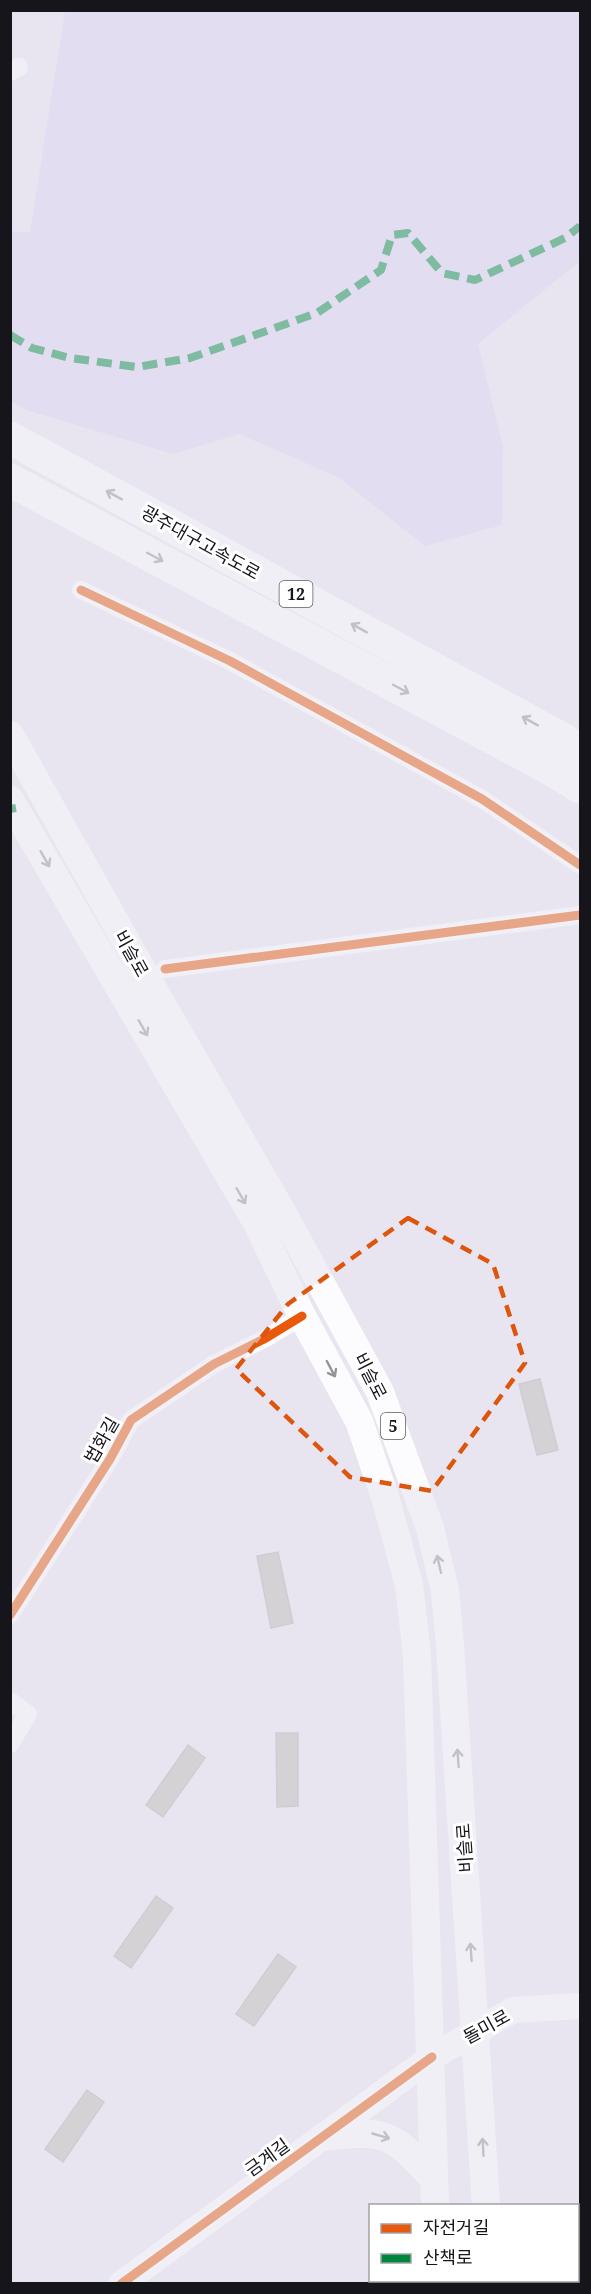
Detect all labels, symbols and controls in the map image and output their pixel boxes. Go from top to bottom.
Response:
one-way arrow [106,489,123,501]
street label: 광주대구고속도로 [137,499,265,585]
one-way arrow [145,552,163,563]
road number: 12 [280,581,312,607]
one-way arrow [351,622,368,634]
one-way arrow [391,684,409,695]
one-way arrow [522,715,539,727]
one-way arrow [39,850,51,867]
street label: 비슬로 [109,925,155,981]
one-way arrow [138,1019,150,1036]
one-way arrow [236,1187,248,1204]
street label: 비슬로 [349,1348,393,1404]
one-way arrow [326,1360,337,1378]
street label: 법화길 [78,1412,124,1468]
road number: 5 [381,1413,405,1439]
one-way arrow [432,1555,444,1574]
one-way arrow [452,1748,463,1768]
street label: 비슬로 [450,1822,478,1874]
one-way arrow [465,1943,476,1963]
street label: 돌미로 [458,2003,514,2049]
one-way arrow [371,2131,390,2142]
street label: 금계길 [240,2133,294,2181]
one-way arrow [477,2138,488,2158]
legend [369,2204,579,2282]
text: 자전거길 [423,2215,489,2239]
text: 산책로 [423,2245,473,2269]

